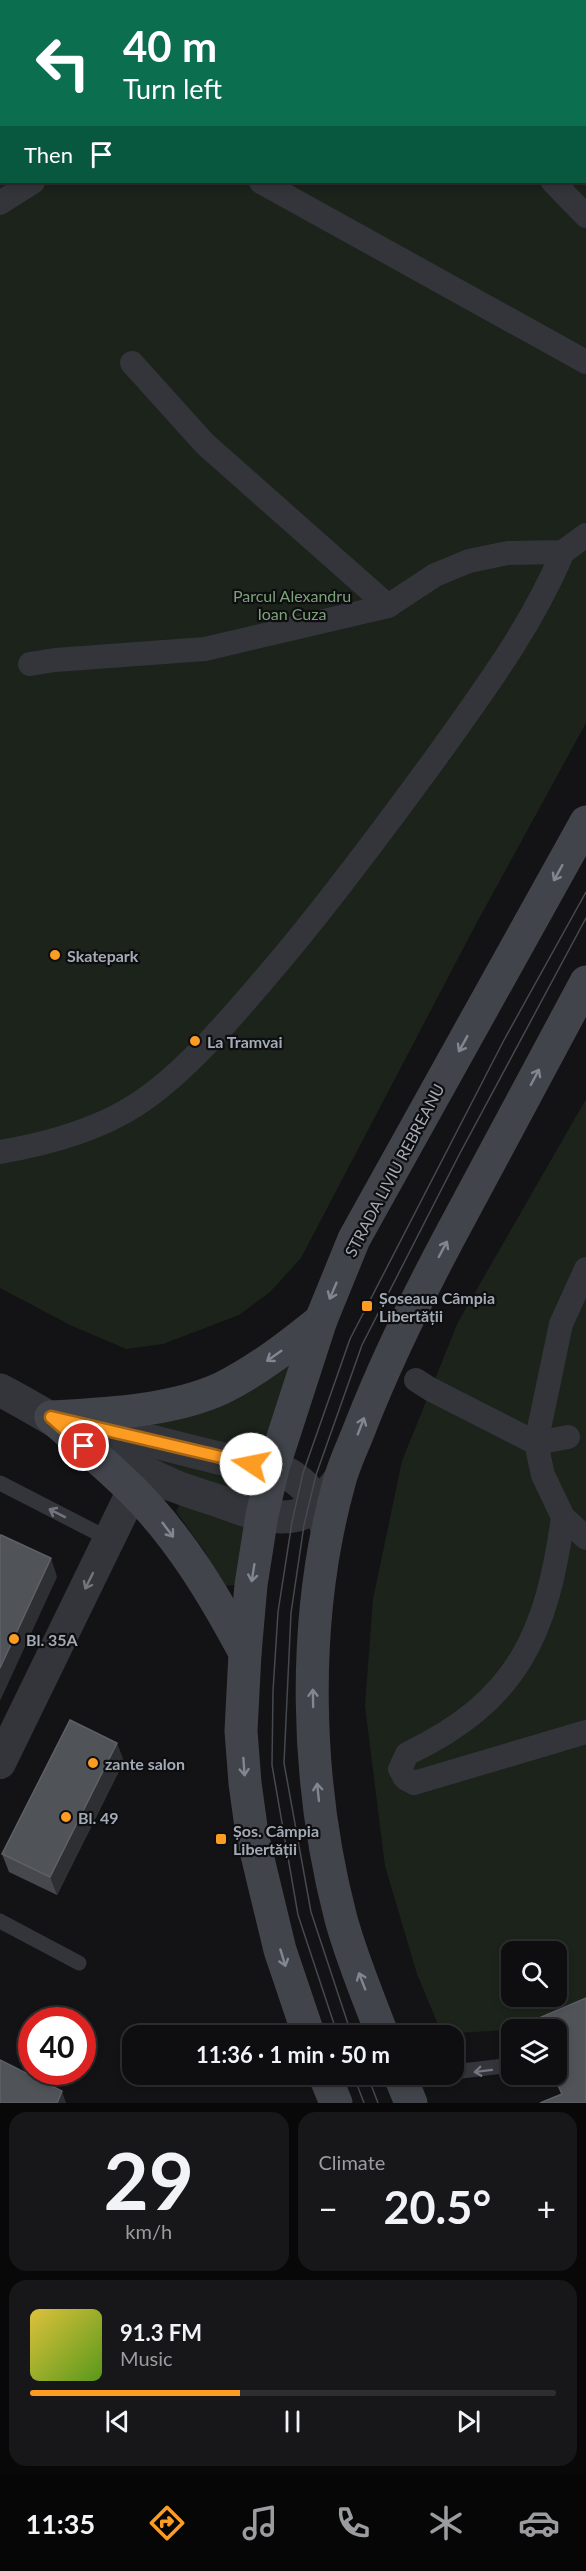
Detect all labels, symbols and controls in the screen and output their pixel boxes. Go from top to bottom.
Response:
text: 40 m [123,21,217,71]
icon: left [24,24,102,102]
text: Turn left [123,72,222,105]
icon: arrive [85,138,118,171]
text: Then [24,141,73,168]
park label: Parcul Alexandru Ioan Cuza [233,586,351,623]
one-way arrow [552,864,563,882]
place label: Skatepark [67,946,139,965]
marker: Skatepark [48,948,62,962]
place label: La Tramvai [207,1032,282,1051]
marker: La Tramvai [188,1034,202,1048]
one-way arrow [457,1035,469,1052]
one-way arrow [530,1069,541,1087]
street label: STRADA LIVIU REBREANU [340,1080,448,1260]
one-way arrow [438,1241,449,1259]
one-way arrow [327,1281,338,1299]
place label: Șoseaua Câmpia Libertății [379,1288,495,1325]
marker: Șoseaua Câmpia Libertății [360,1299,374,1313]
one-way arrow [267,1350,283,1362]
one-way arrow [356,1417,367,1436]
pin [58,1420,109,1471]
icon: arrive [67,1429,100,1462]
position arrow [219,1432,283,1496]
one-way arrow [49,1506,67,1518]
one-way arrow [162,1522,174,1538]
one-way arrow [247,1563,258,1582]
one-way arrow [83,1571,95,1589]
place label: Bl. 35A [26,1630,79,1649]
marker: Bl. 35A [7,1632,21,1646]
one-way arrow [308,1688,319,1708]
place label: zante salon [105,1754,185,1773]
marker: zante salon [86,1756,100,1770]
one-way arrow [238,1757,249,1777]
one-way arrow [312,1782,323,1802]
place label: Bl. 49 [78,1808,119,1827]
marker: Bl. 49 [59,1810,73,1824]
place label: Șos. Câmpia Libertății [233,1821,319,1858]
marker: Șos. Câmpia Libertății [214,1832,228,1846]
map controls [501,1941,567,2085]
button: search [501,1941,567,2007]
one-way arrow [278,1948,289,1967]
one-way arrow [355,1972,366,1991]
speed limit sign: 40 [18,2007,96,2085]
button: layers [501,2019,567,2085]
text: 11:36 · 1 min · 50 m [196,2041,390,2068]
one-way arrow [473,2065,493,2076]
text: 29 [104,2133,194,2227]
text: Climate [319,2150,385,2174]
text: 20.5° [383,2180,491,2234]
text: − [319,2188,338,2228]
text: + [537,2188,556,2228]
text: km/h [125,2219,172,2243]
text: 91.3 FM [120,2319,202,2346]
text: Music [120,2346,173,2370]
icon: previous [101,2405,134,2438]
icon: pause [276,2405,309,2438]
icon: next [452,2405,485,2438]
icon: directions [146,2502,188,2544]
icon: music [239,2502,281,2544]
icon: phone [332,2502,374,2544]
icon: climate [425,2502,467,2544]
icon: car [518,2502,560,2544]
text: 11:35 [26,2507,95,2540]

